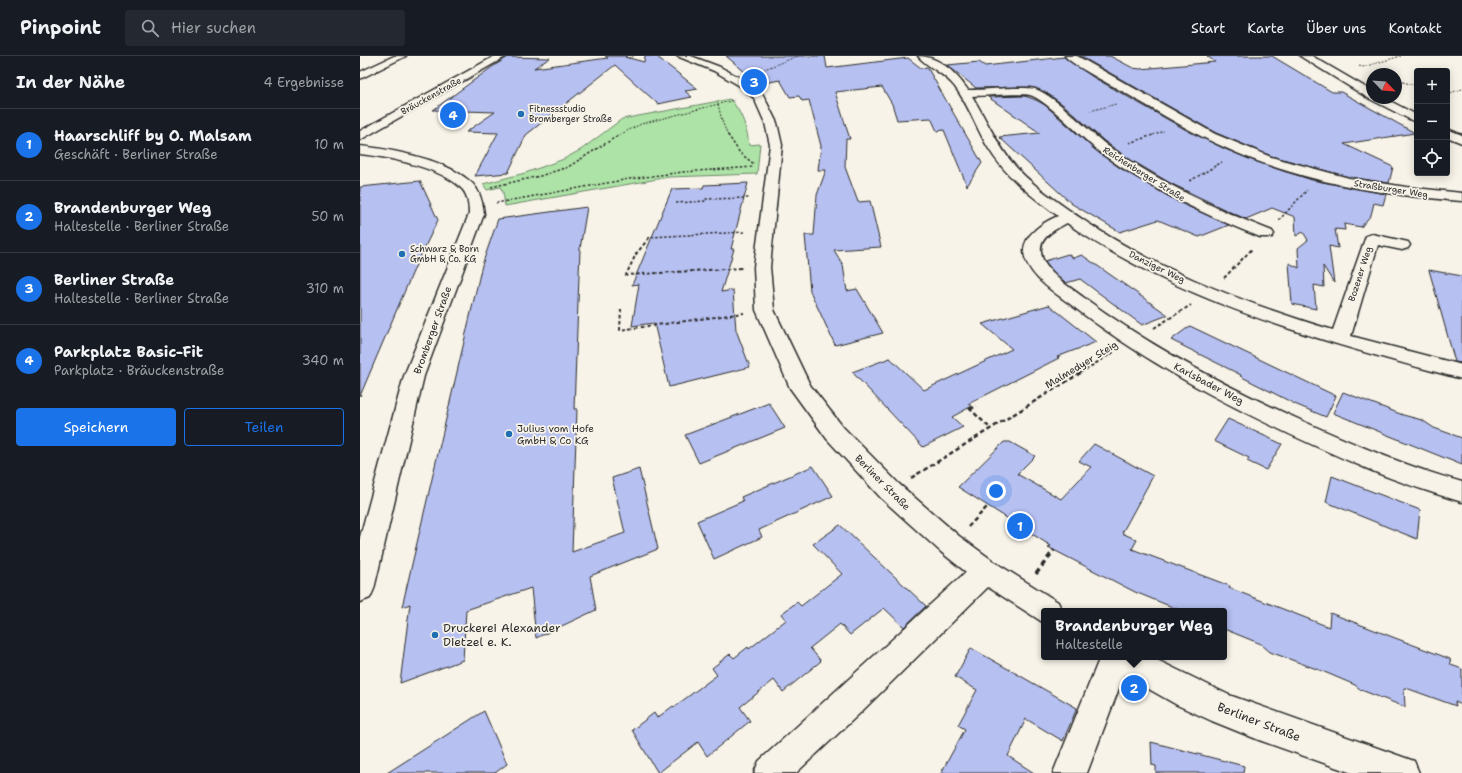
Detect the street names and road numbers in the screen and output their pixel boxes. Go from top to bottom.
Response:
street label: Bräuckenstraße [399,74,463,118]
street label: Reichenberger Straße [1101,144,1187,204]
street label: Straßburger Weg [1353,177,1429,201]
street label: Bozener Weg [1345,245,1375,303]
street label: Danziger Weg [1127,248,1187,286]
street label: Bromberger Straße [411,284,454,376]
street label: Malmedyer Steig [1043,338,1120,391]
street label: Karlsbader Weg [1172,360,1246,407]
street label: Berliner Straße [852,452,913,513]
street label: Berliner Straße [1215,699,1303,745]

